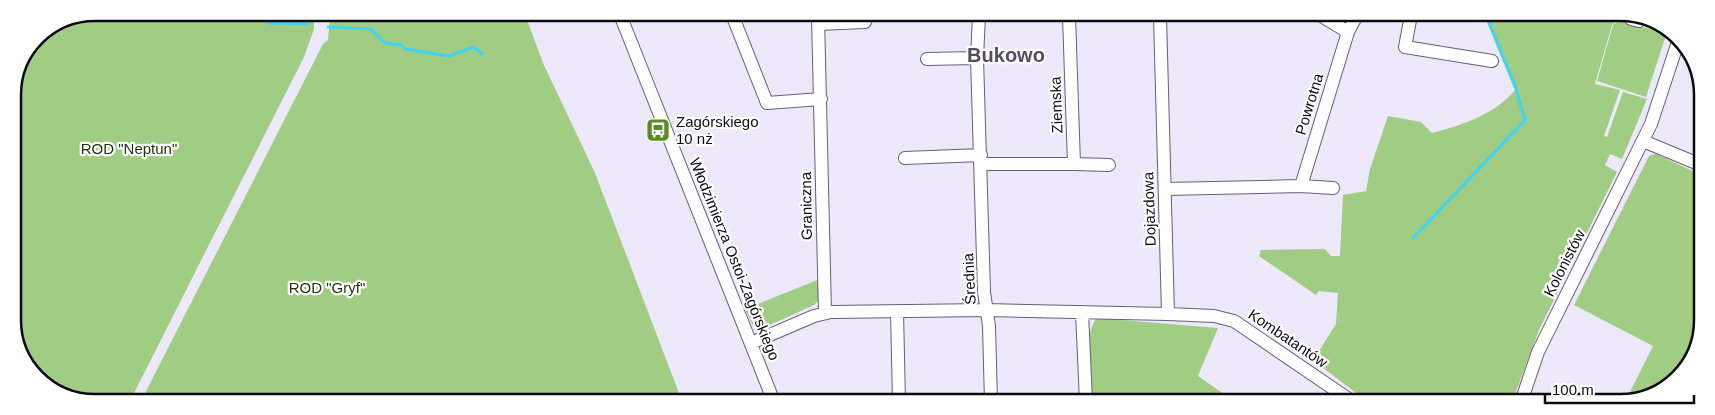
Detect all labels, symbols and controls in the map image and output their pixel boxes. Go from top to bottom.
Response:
district label: Bukowo [967,44,1045,66]
street label: Powrotna [1292,71,1327,137]
street label: Ziemska [1046,76,1065,134]
place label: Zagórskiego 10 nż [676,113,759,147]
bus stop icon: Zagórskiego 10 nż [645,117,671,143]
park label: ROD "Neptun" [81,140,177,157]
street label: Włodzimierza Ostoi-Zagórskiego [687,155,783,363]
street label: Graniczna [797,171,815,240]
street label: Dojazdowa [1139,171,1159,246]
street label: Kolonistów [1540,227,1588,299]
street label: Średnia [959,252,979,305]
park label: ROD "Gryf" [289,279,365,296]
street label: Kombatantów [1245,305,1331,371]
scale bar [1545,372,1694,404]
text: 100 m [1552,381,1594,398]

